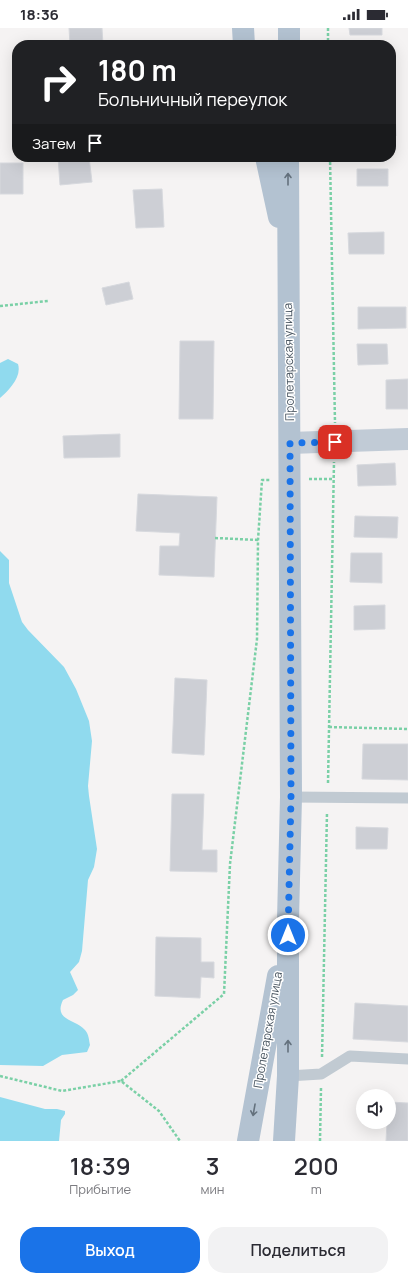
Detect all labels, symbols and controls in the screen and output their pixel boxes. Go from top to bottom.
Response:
text: 18:36 [20,4,59,25]
text: 180 m [98,51,177,89]
icon: right [32,56,84,108]
text: Больничный переулок [98,87,287,111]
icon: arrive [84,132,106,154]
text: Затем [32,133,76,154]
one-way arrow [284,173,292,186]
street label: Пролетарская улица [279,303,298,421]
pin [318,425,352,459]
icon: arrive [324,431,346,453]
position arrow [267,914,309,956]
street label: Пролетарская улица [249,970,286,1090]
one-way arrow [284,1040,292,1053]
map controls [356,1089,396,1129]
button: sound [356,1089,396,1129]
one-way arrow [249,1103,257,1116]
text: 18:39 [70,1149,131,1182]
text: 3 [206,1149,219,1182]
text: 200 [294,1149,339,1182]
text: Прибытие [69,1180,131,1198]
text: мин [200,1180,225,1198]
text: m [311,1180,322,1198]
button: Выход [20,1227,200,1273]
button: Поделиться [208,1227,388,1273]

